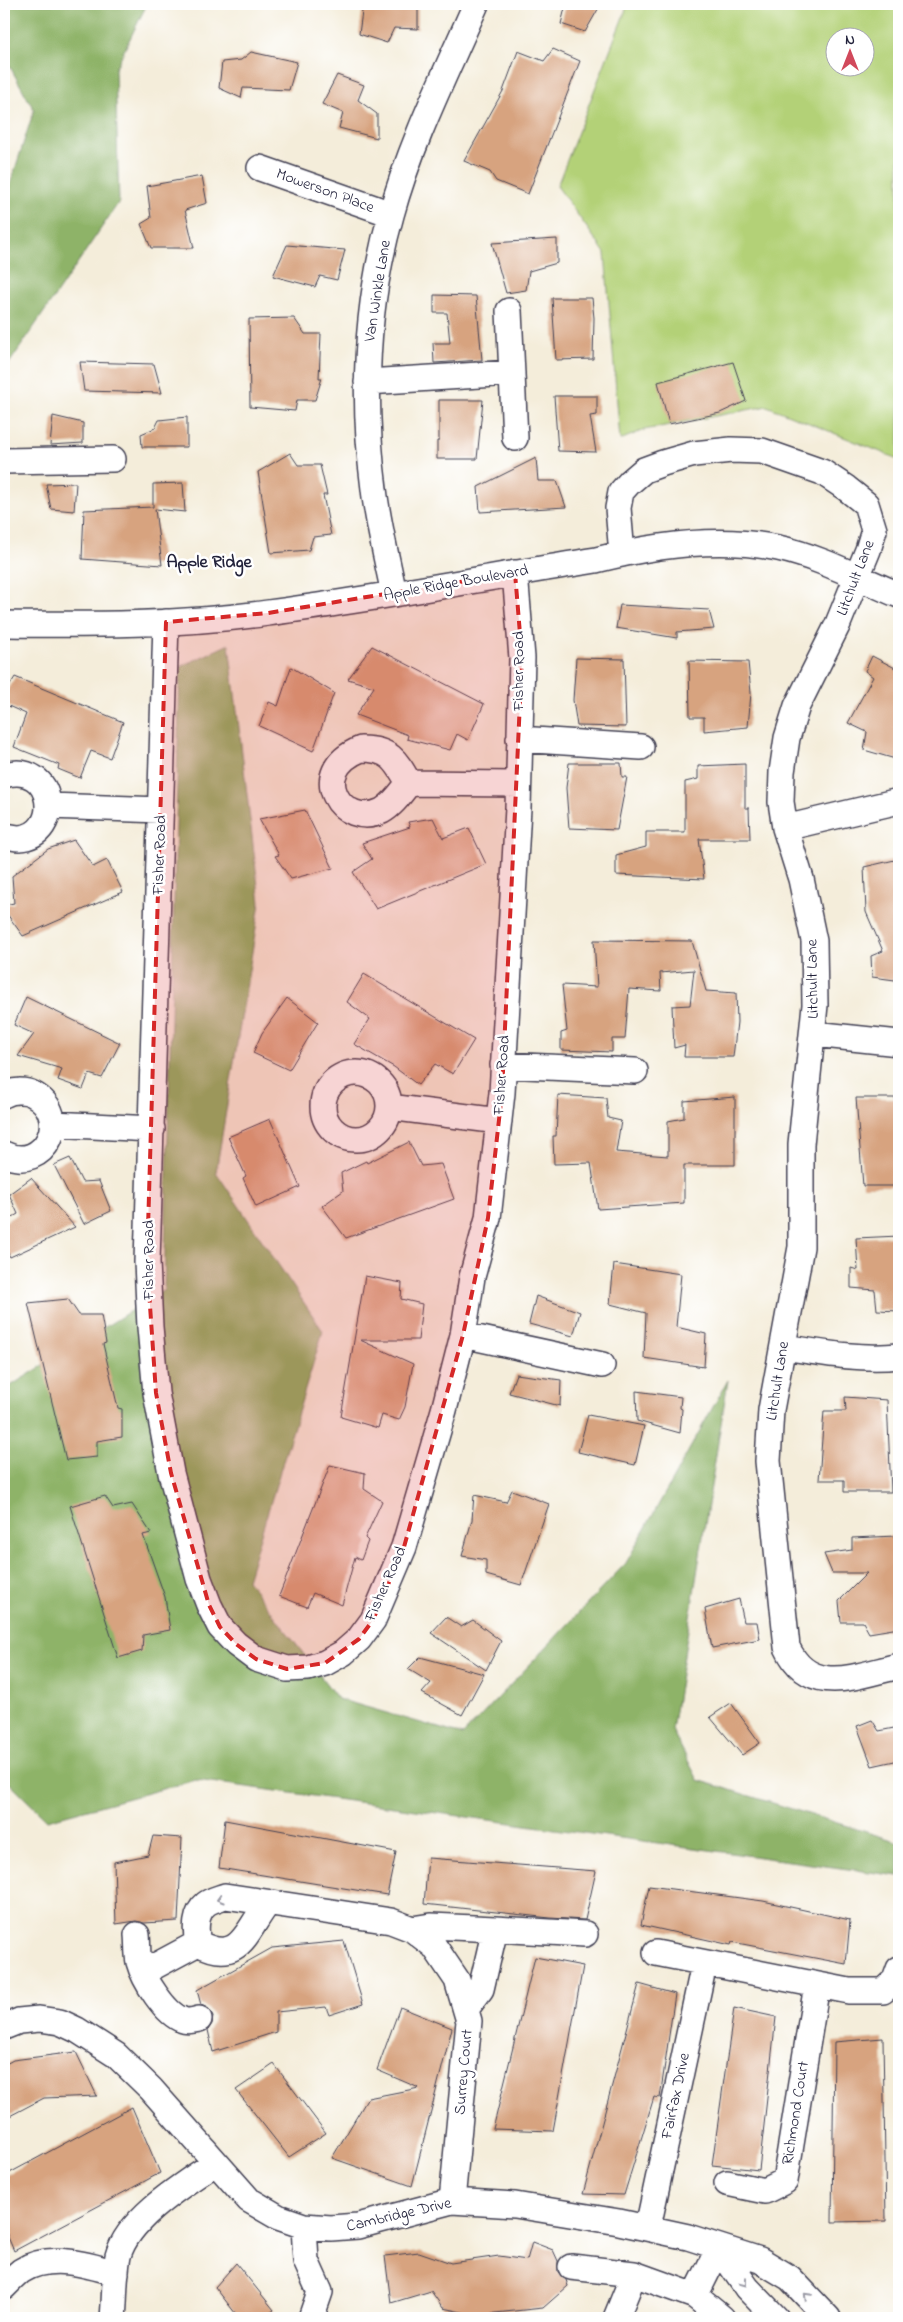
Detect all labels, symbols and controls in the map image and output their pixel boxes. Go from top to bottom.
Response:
north arrow [826,28,876,78]
text: N [845,30,855,51]
street label: Mowerson Place [273,162,378,220]
street label: Van Winkle Lane [358,238,398,344]
street label: Litchult Lane [831,536,882,619]
district label: Apple Ridge [166,550,253,577]
street label: Apple Ridge Boulevard [382,558,530,608]
street label: Fisher Road [507,631,531,712]
street label: Fisher Road [147,815,173,896]
street label: Litchult Lane [800,938,826,1019]
street label: Fisher Road [487,1034,517,1117]
street label: Fisher Road [137,1220,161,1301]
street label: Litchult Lane [760,1339,796,1422]
street label: Fisher Road [358,1543,413,1626]
one-way arrow [216,1893,224,1903]
street label: Surrey Court [448,2028,480,2116]
street label: Fairfax Drive [655,2050,697,2142]
street label: Richmond Court [776,2059,816,2167]
street label: Cambridge Drive [344,2191,455,2239]
one-way arrow [738,2277,747,2287]
one-way arrow [804,2292,813,2301]

